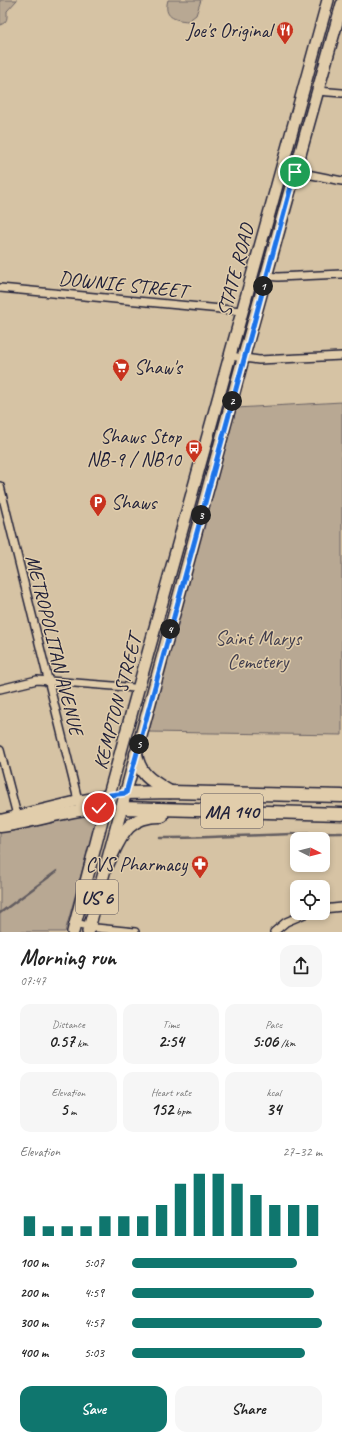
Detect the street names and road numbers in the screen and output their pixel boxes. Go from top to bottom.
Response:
street label: STATE ROAD [211,220,260,319]
street label: DOWNIE STREET [57,265,192,304]
street label: METROPOLITAN AVENUE [20,552,90,741]
street label: KEMPTON STREET [88,627,149,772]
road number: MA 140 [201,794,263,828]
road number: US 6 [76,880,118,914]

